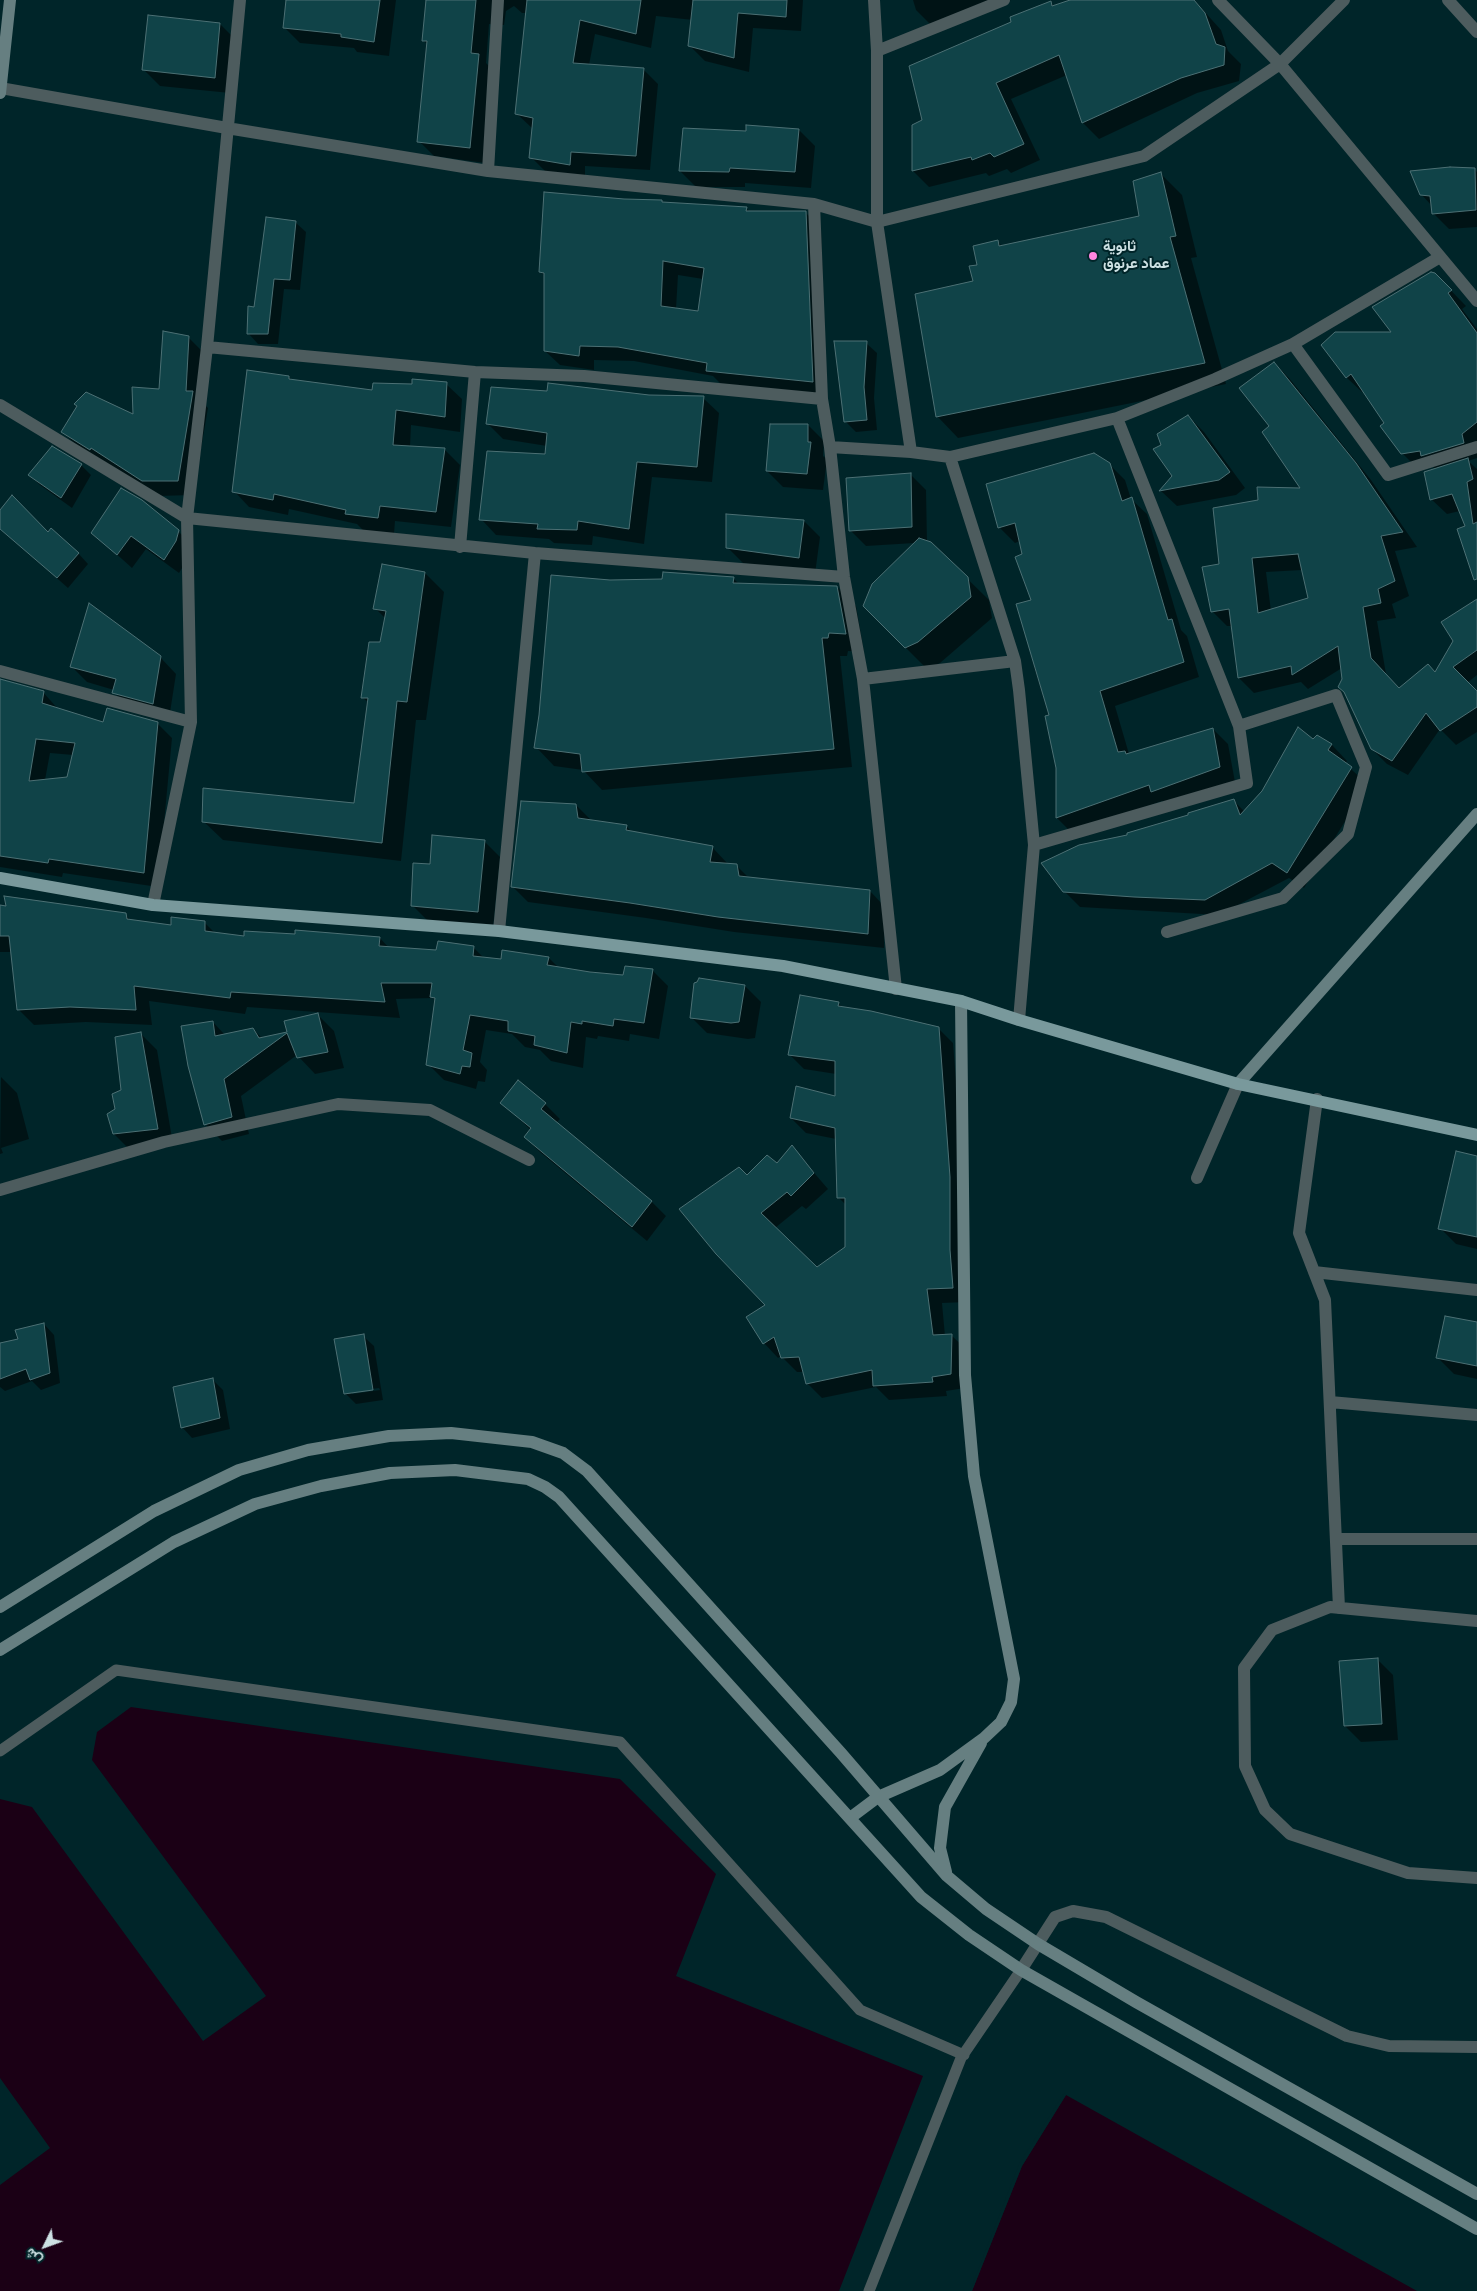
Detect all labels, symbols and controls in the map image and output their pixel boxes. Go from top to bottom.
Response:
place label: ثانوية عماد عرنوق [1103,238,1169,273]
marker: ثانوية عماد عرنوق [1087,250,1099,262]
north arrow [20,2221,70,2271]
text: ش [22,2244,45,2268]

